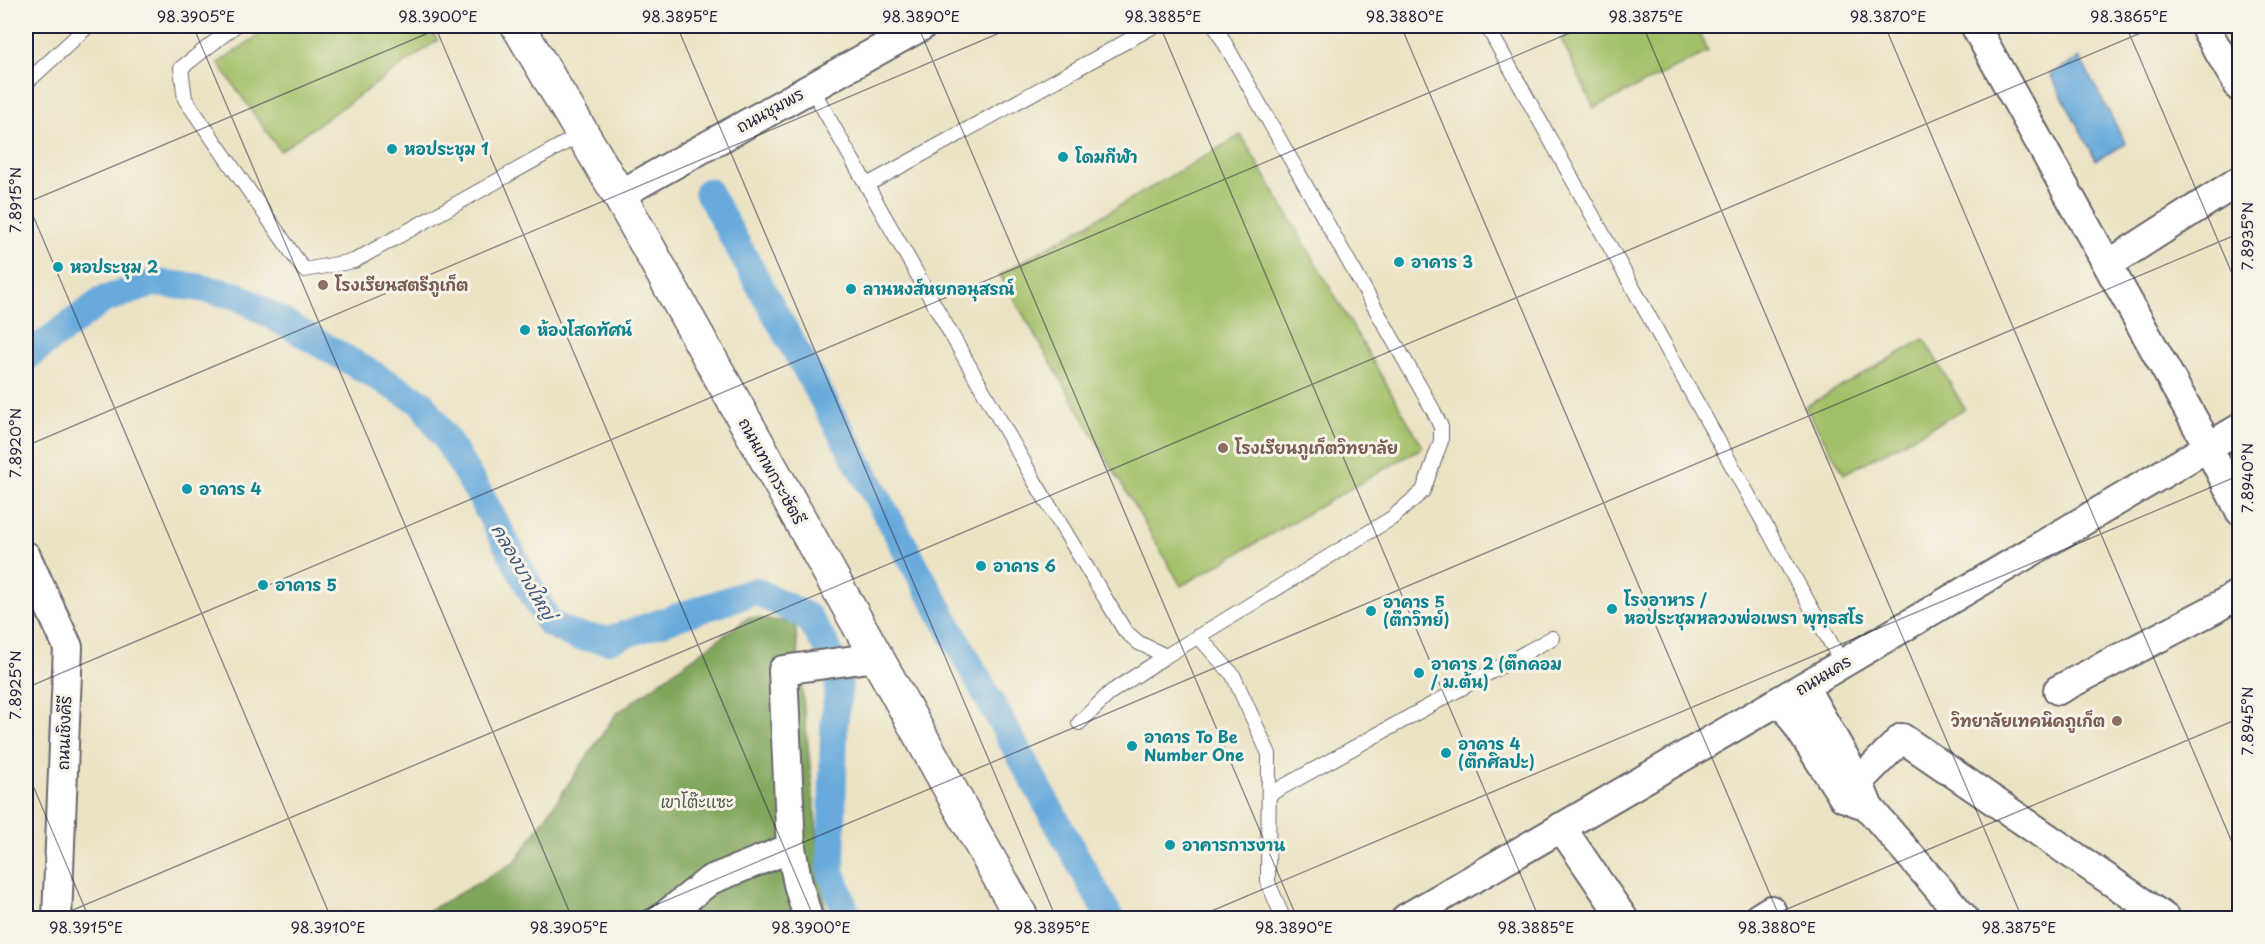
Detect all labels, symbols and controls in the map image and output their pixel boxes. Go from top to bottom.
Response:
text: 98.3905°E [157,4,235,27]
text: 98.3900°E [398,4,478,27]
text: 98.3895°E [642,4,718,27]
text: 98.3890°E [882,4,960,27]
text: 98.3885°E [1125,4,1201,27]
text: 98.3880°E [1366,4,1444,27]
text: 98.3875°E [1608,4,1684,27]
text: 98.3870°E [1850,4,1926,27]
text: 98.3865°E [2090,4,2168,27]
street label: ถนนชุมพร [731,81,809,139]
place label: หอประชุม 1 [404,136,489,162]
marker: หอประชุม 1 [385,142,399,156]
place label: โดมกีฬา [1075,144,1137,168]
marker: โดมกีฬา [1056,150,1070,164]
text: 7.8915°N [3,167,26,233]
text: 7.8935°N [2235,202,2258,270]
place label: อาคาร 3 [1411,249,1473,273]
place label: หอประชุม 2 [70,254,158,280]
marker: อาคาร 3 [1392,255,1406,269]
marker: หอประชุม 2 [51,260,65,274]
place label: โรงเรียนสตรีภูเก็ต [334,272,468,297]
place label: ลานหงส์หยกอนุสรณ์ [863,276,1015,302]
marker: โรงเรียนสตรีภูเก็ต [316,278,330,292]
marker: ลานหงส์หยกอนุสรณ์ [844,282,858,296]
place label: ห้องโสดทัศน์ [537,317,633,341]
marker: ห้องโสดทัศน์ [518,323,532,337]
text: 7.8920°N [3,408,26,478]
street label: ถนนเทพกระษัตรี [734,413,812,529]
place label: โรงเรียนภูเก็ตวิทยาลัย [1234,435,1398,460]
marker: โรงเรียนภูเก็ตวิทยาลัย [1216,441,1230,455]
text: 7.8940°N [2235,443,2258,513]
place label: อาคาร 4 [199,476,261,500]
marker: อาคาร 4 [180,482,194,496]
water label: คลองบางใหญ่ [486,518,564,627]
place label: อาคาร 6 [993,553,1056,577]
marker: อาคาร 6 [974,559,988,573]
place label: อาคาร 5 [275,572,337,596]
marker: อาคาร 5 [256,578,270,592]
place label: โรงอาหาร / หอประชุมหลวงพ่อเพรา พุทฺธสโร [1623,587,1864,631]
place label: อาคาร 5 (ตึกวิทย์) [1383,589,1450,631]
marker: โรงอาหาร / หอประชุมหลวงพ่อเพรา พุทฺธสโร [1605,602,1619,616]
marker: อาคาร 5 (ตึกวิทย์) [1364,604,1378,618]
street label: ถนนนคร [1790,648,1855,700]
text: 7.8925°N [3,650,26,720]
place label: อาคาร 2 (ตึกคอม / ม.ต้น) [1430,651,1562,693]
marker: อาคาร 2 (ตึกคอม / ม.ต้น) [1412,666,1426,680]
text: 7.8945°N [2235,686,2258,756]
street label: ถนนเชิงคีรี [50,695,76,771]
place label: วิทยาลัยเทคนิคภูเก็ต [1951,708,2105,733]
marker: วิทยาลัยเทคนิคภูเก็ต [2110,714,2124,728]
place label: อาคาร To Be Number One [1144,724,1244,766]
place label: อาคาร 4 (ตึกศิลปะ) [1458,731,1535,773]
marker: อาคาร To Be Number One [1125,739,1139,753]
marker: อาคาร 4 (ตึกศิลปะ) [1439,746,1453,760]
park label: เขาโต๊ะแซะ [661,789,733,813]
place label: อาคารการงาน [1182,832,1285,856]
marker: อาคารการงาน [1163,838,1177,852]
text: 98.3915°E [49,915,123,938]
text: 98.3910°E [290,915,366,938]
text: 98.3905°E [530,915,608,938]
text: 98.3900°E [771,915,851,938]
text: 98.3895°E [1014,915,1090,938]
text: 98.3890°E [1255,915,1333,938]
text: 98.3885°E [1498,915,1574,938]
text: 98.3880°E [1738,915,1816,938]
text: 98.3875°E [1981,915,2057,938]

